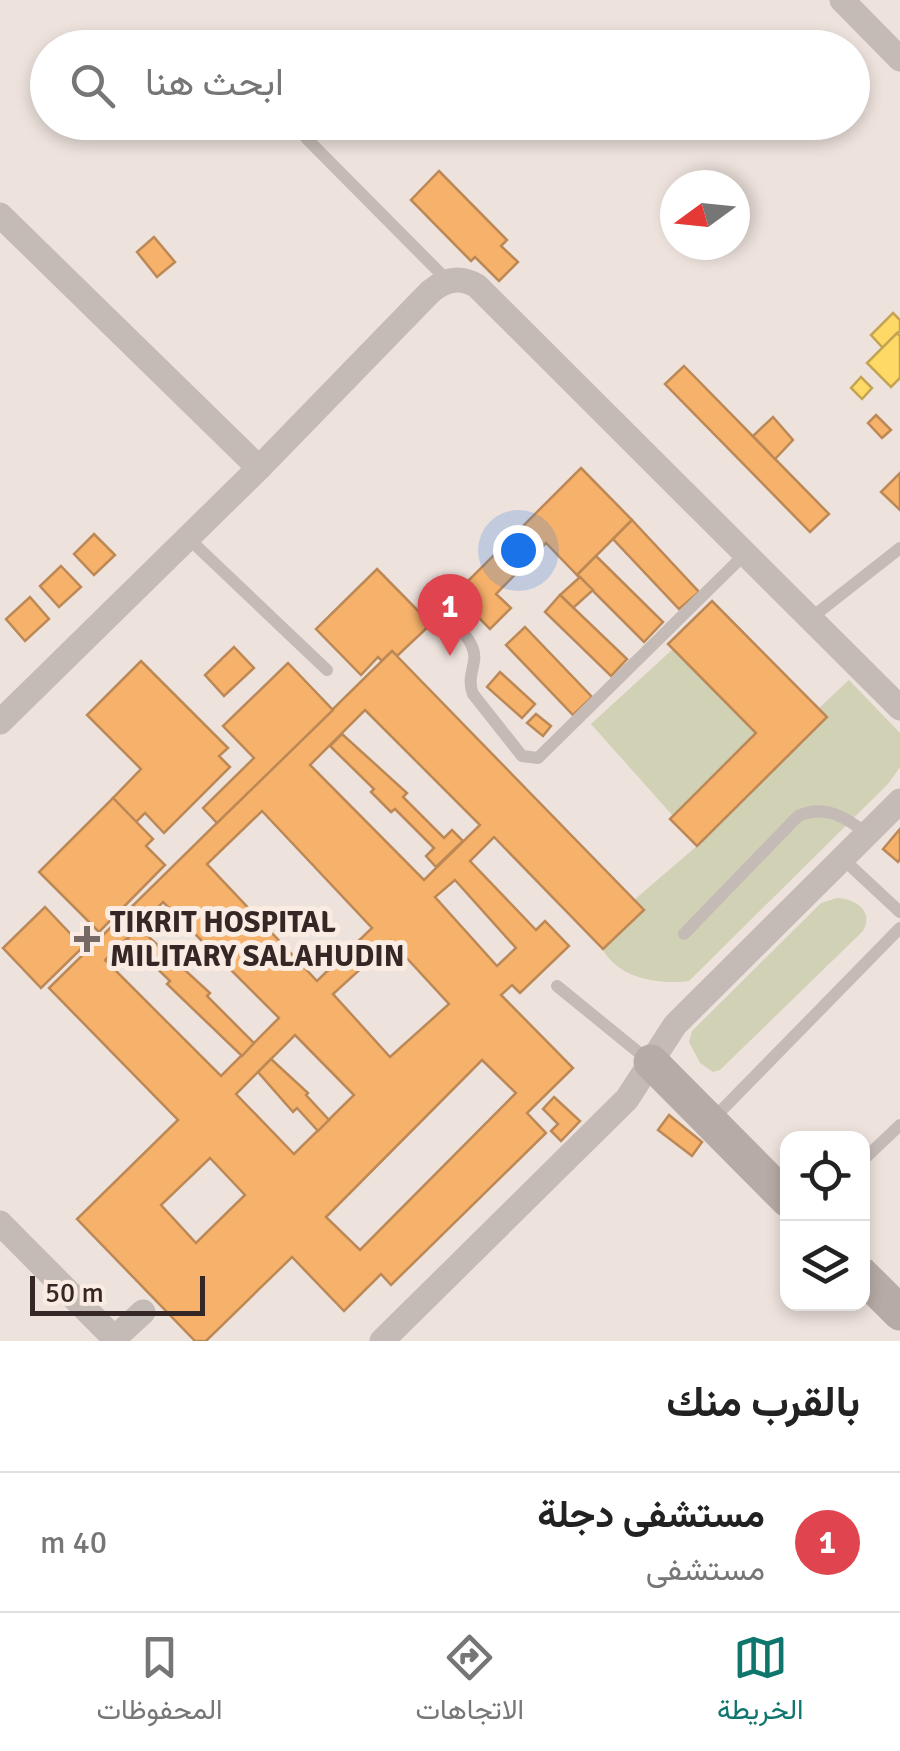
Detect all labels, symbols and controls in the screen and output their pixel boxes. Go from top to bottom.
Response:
search box [30,30,870,140]
icon: search [65,58,120,113]
text: ابحث هنا [145,59,284,106]
north arrow [660,170,750,260]
your location [493,525,544,576]
pin: 1 [418,574,482,656]
place label: TIKRIT HOSPITAL MILITARY SALAHUDIN [110,904,405,975]
marker: TIKRIT HOSPITAL MILITARY SALAHUDIN [74,926,100,952]
map controls [780,1131,870,1311]
button: locate [780,1131,870,1221]
button: layers [780,1221,870,1311]
scale bar [30,1271,205,1316]
text: 50 m [45,1276,104,1310]
text: بالقرب منك [666,1377,860,1428]
text: مستشفى دجلة [537,1491,765,1538]
text: 40 m [40,1523,107,1562]
text: 1 [819,1523,836,1562]
text: مستشفى [646,1550,765,1589]
tab: المحفوظات [96,1630,223,1734]
tab: الاتجاهات [415,1630,524,1734]
tab: الخريطة [717,1630,804,1734]

